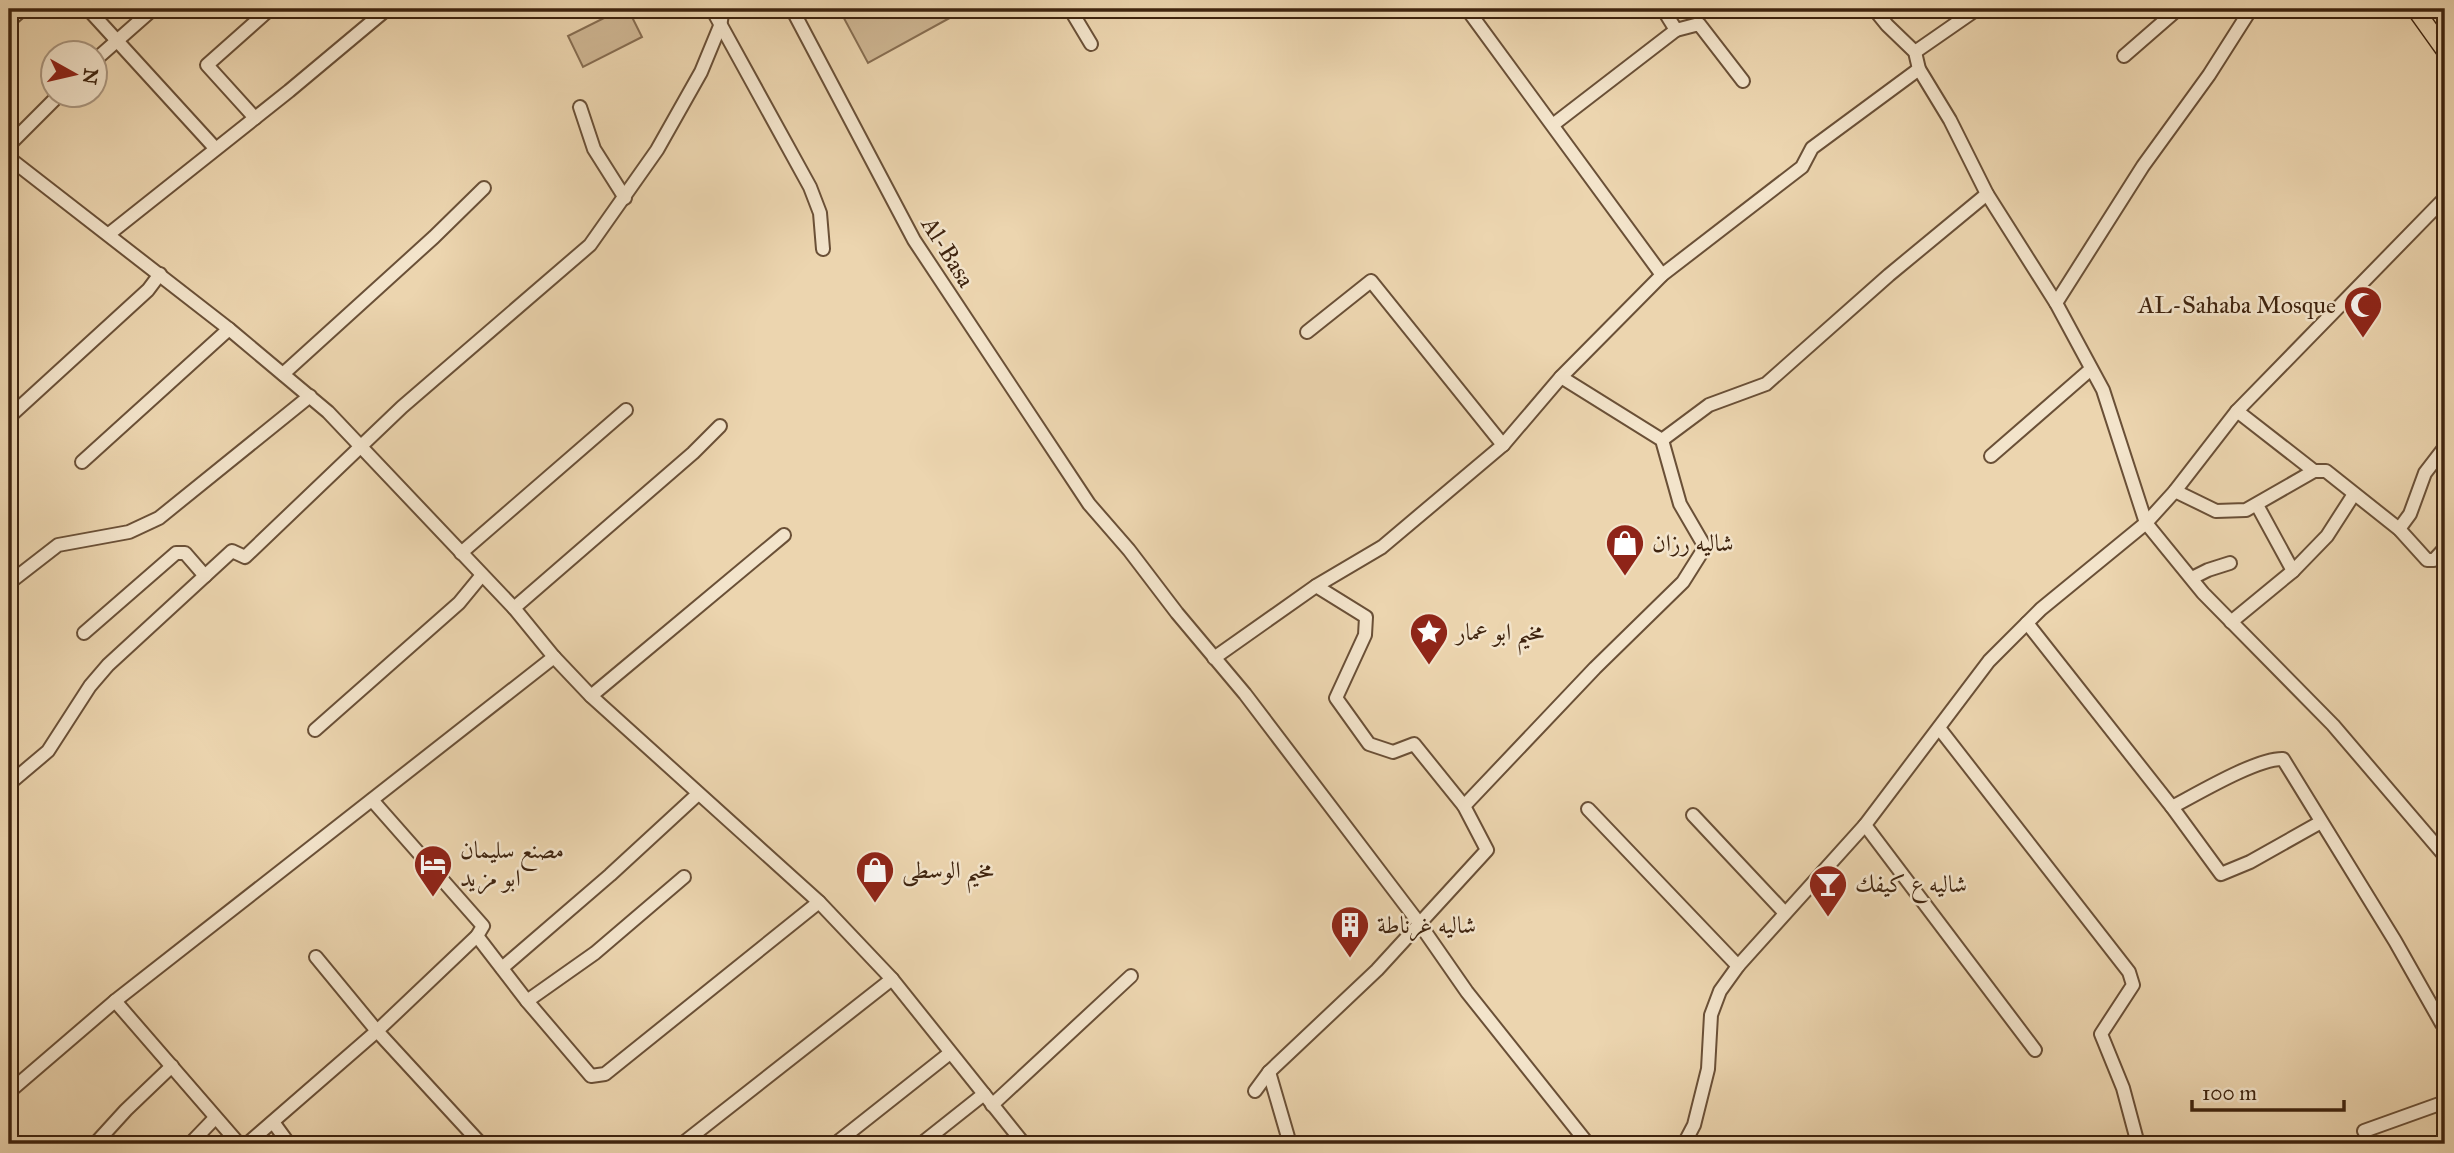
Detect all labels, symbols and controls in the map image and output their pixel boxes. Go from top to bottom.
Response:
north arrow [38,38,108,108]
text: N [78,67,103,86]
street label: Al-Basa [914,210,982,293]
mosque icon: AL-Sahaba Mosque [2342,284,2384,339]
place label: AL-Sahaba Mosque [2137,290,2336,320]
shop icon: شاليه رزان [1604,522,1646,577]
place label: شاليه رزان [1652,528,1734,558]
place icon: مخيم ابو عمار [1408,611,1450,666]
place label: مخيم ابو عمار [1454,617,1545,656]
place label: مصنع سليمان ابو مزيد [460,835,564,895]
hotel icon: مصنع سليمان ابو مزيد [412,843,454,898]
shop icon: مخيم الوسطى [854,849,896,904]
place label: مخيم الوسطى [902,855,994,894]
bar icon: شاليه ع كيفك [1807,863,1849,918]
place label: شاليه ع كيفك [1855,869,1967,904]
building icon: شاليه غرناطة [1329,904,1371,959]
place label: شاليه غرناطة [1377,910,1476,942]
scale bar [2192,1069,2344,1113]
text: 100 m [2202,1080,2257,1106]

